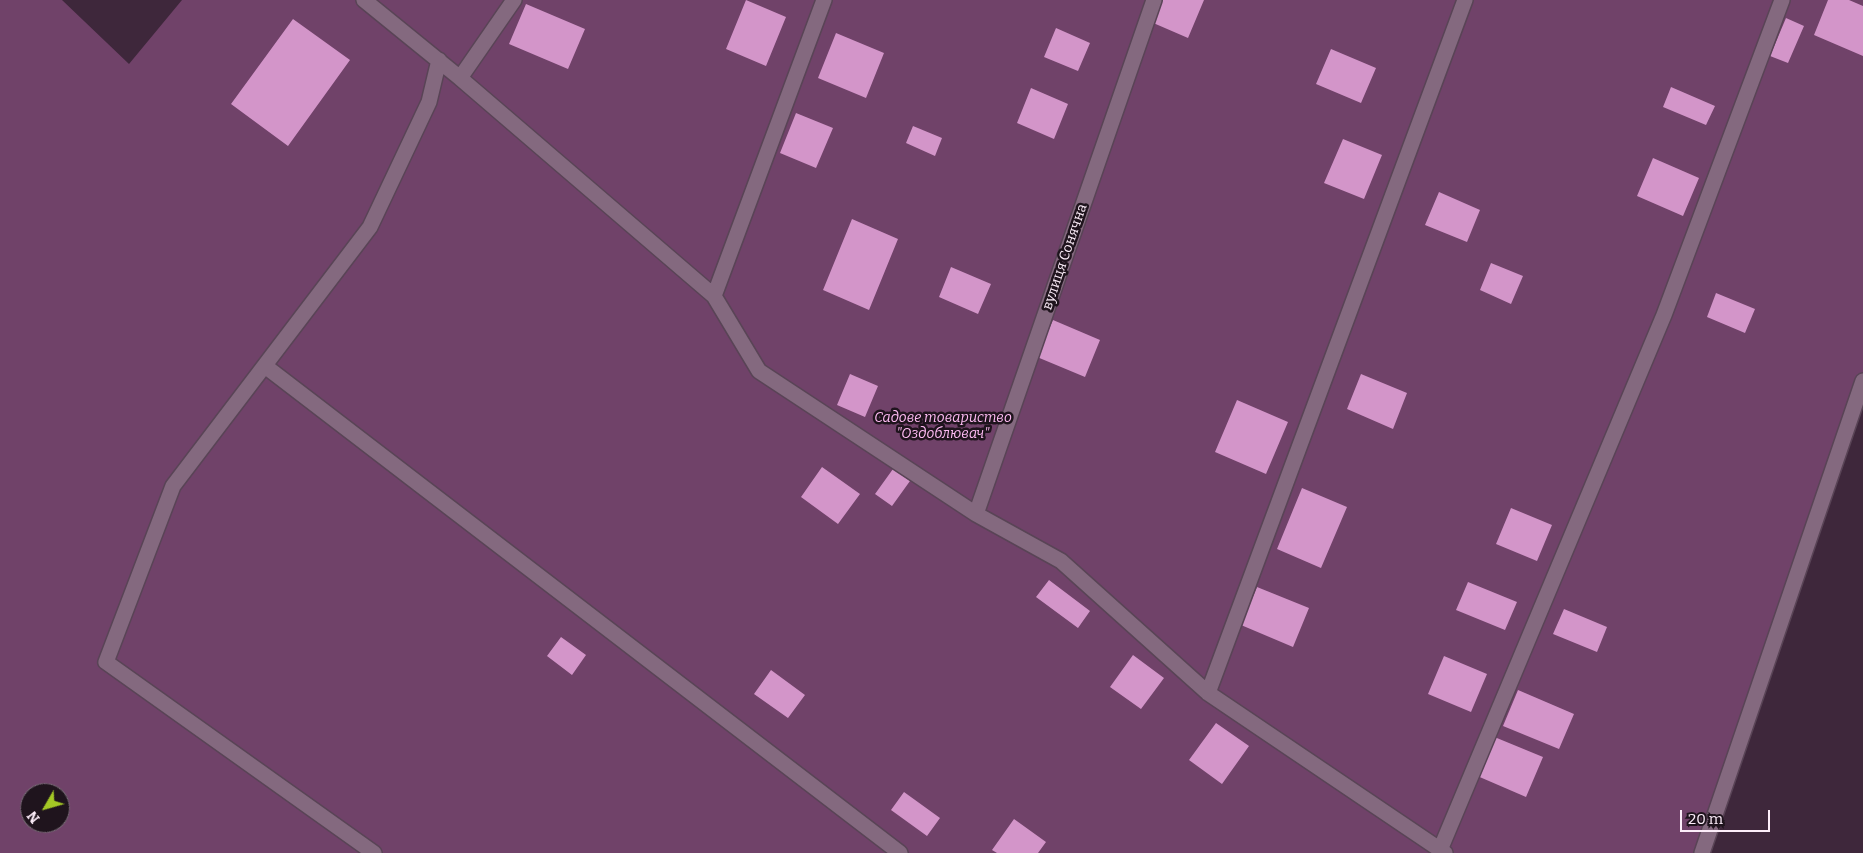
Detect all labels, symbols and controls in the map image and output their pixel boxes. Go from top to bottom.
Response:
street label: вулиця Сонячна [1039,202,1091,312]
park label: Садове товариство "Оздоблювач" [874,410,1012,442]
north arrow [20,783,70,833]
scale bar [1683,800,1773,832]
text: N [24,807,44,826]
text: 20 m [1688,810,1723,828]

